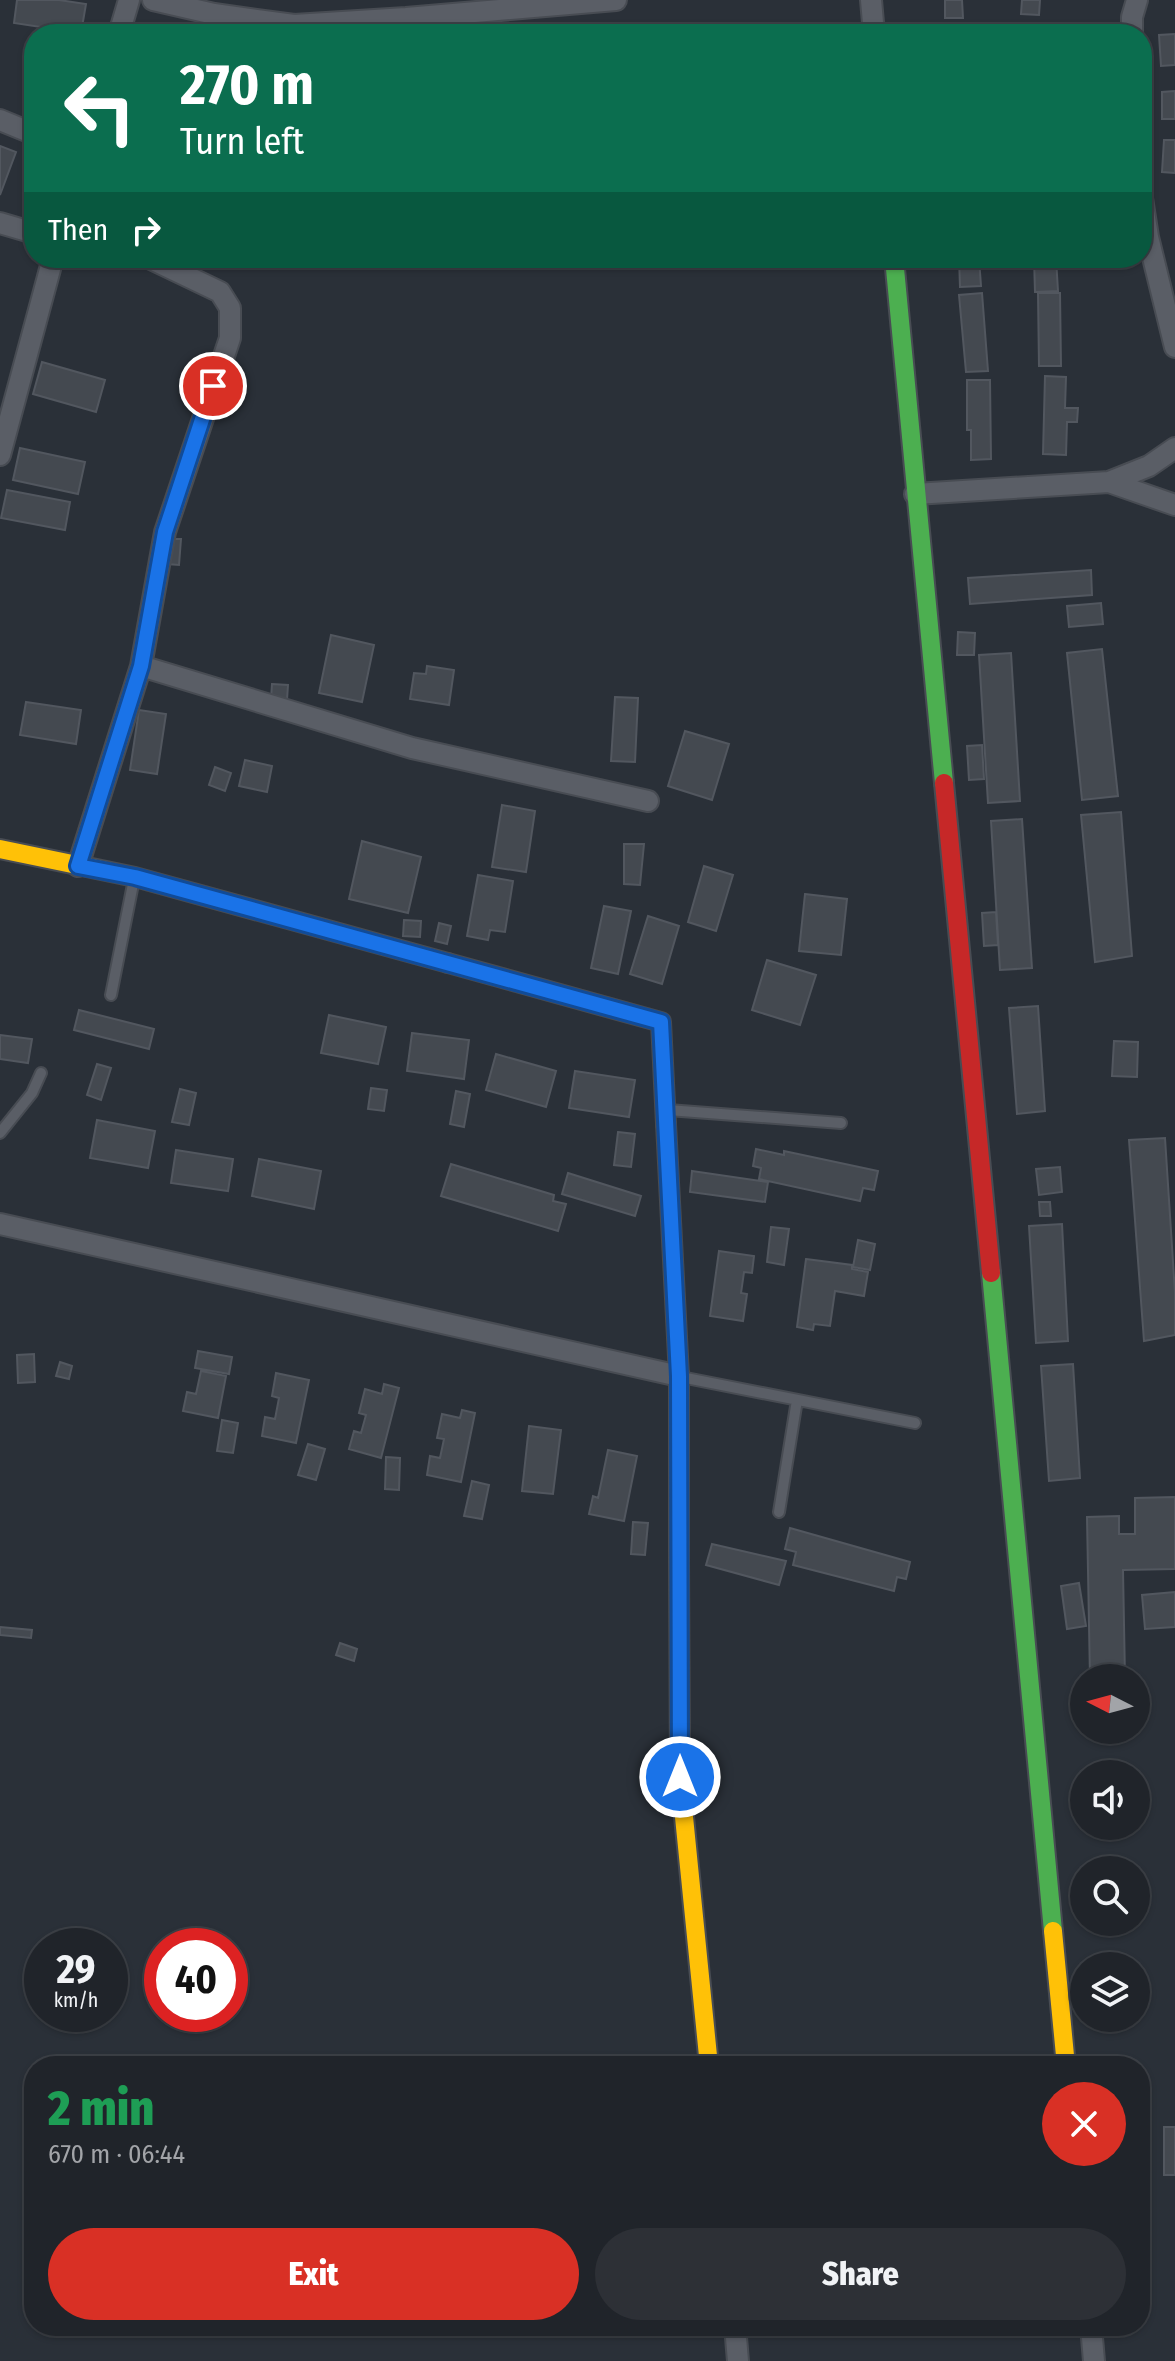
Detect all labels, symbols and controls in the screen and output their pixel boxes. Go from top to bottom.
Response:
text: 270 m [180,52,314,119]
icon: left [48,56,152,160]
text: Turn left [180,120,304,164]
icon: right [124,208,168,252]
text: Then [48,212,108,248]
pin [179,352,247,420]
icon: arrive [191,364,235,408]
north arrow [1070,1664,1150,1744]
map controls [1070,1664,1150,2032]
position arrow [638,1735,722,1819]
button: sound [1070,1760,1150,1840]
button: search [1070,1856,1150,1936]
speed limit sign: 40 [144,1928,248,2032]
text: 29 [56,1946,95,1994]
button: layers [1070,1952,1150,2032]
text: km/h [54,1988,98,2012]
text: 2 min [48,2080,154,2138]
button: close [1042,2082,1126,2166]
text: 670 m · 06:44 [48,2139,185,2170]
button: Exit [48,2228,579,2320]
button: Share [595,2228,1126,2320]

